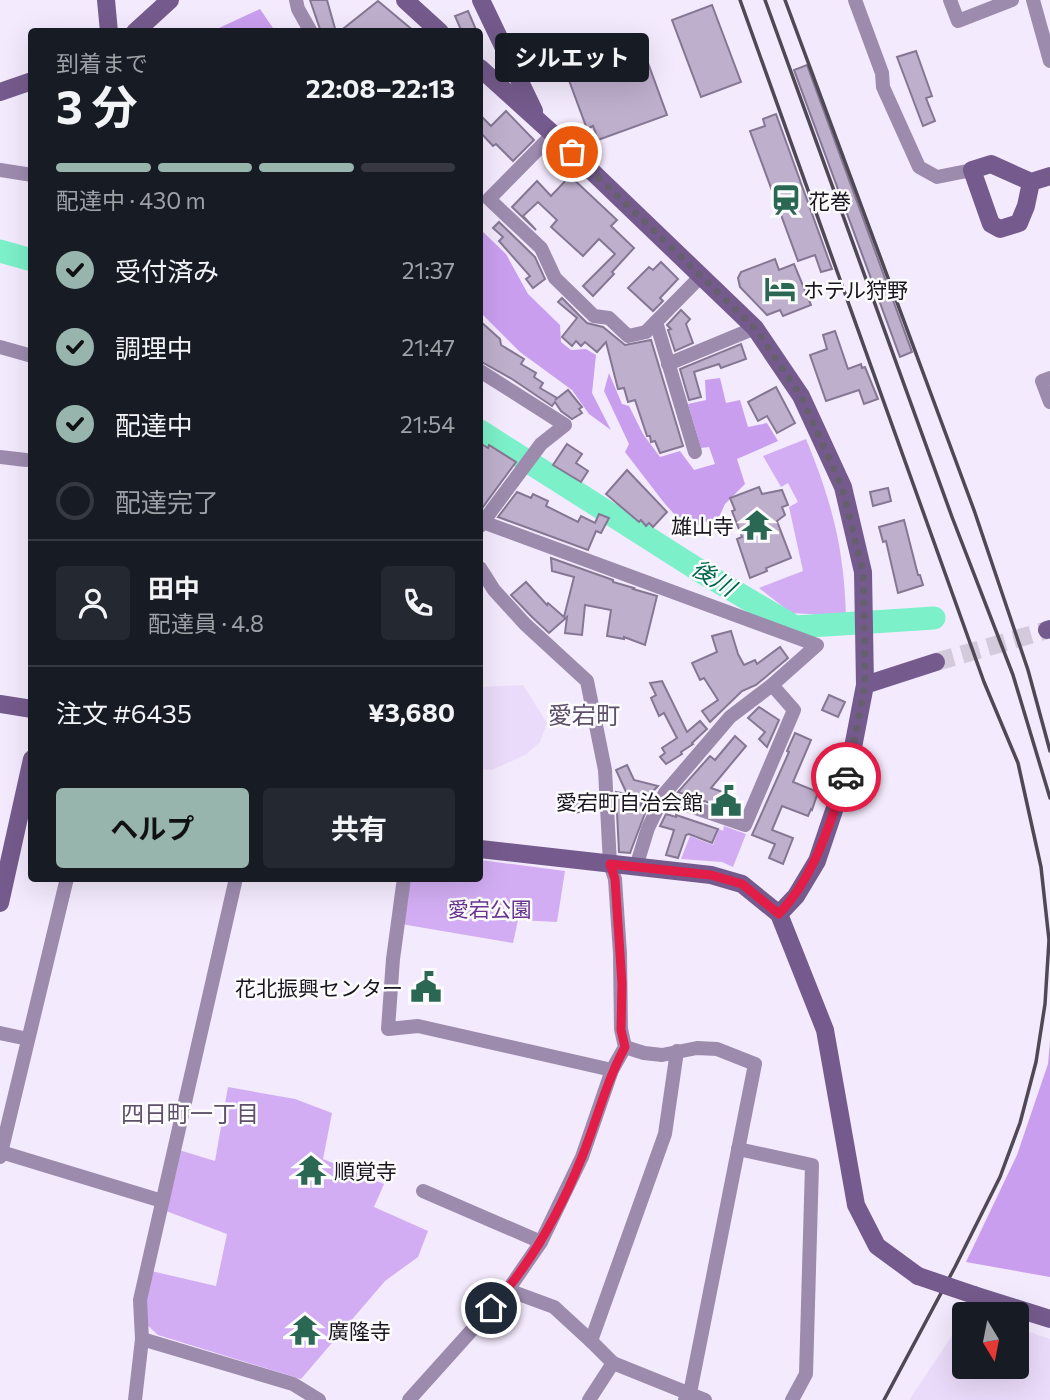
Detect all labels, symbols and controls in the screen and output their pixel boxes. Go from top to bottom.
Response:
callout: シルエット [495,33,649,82]
text: シルエット [515,43,630,71]
text: 到着まで [56,49,148,77]
text: 22:08–22:13 [306,72,455,103]
text: 3 分 [56,77,138,133]
pin [542,122,602,182]
icon: bag [553,133,591,171]
station icon: 花巻 [769,183,803,217]
text: 配達中 · 430 m [56,186,206,214]
place label: 花巻 [809,188,851,213]
icon: check [56,251,94,289]
text: 受付済み [115,255,219,286]
text: 21:37 [402,256,455,284]
hotel icon: ホテル狩野 [763,272,797,306]
place label: ホテル狩野 [803,277,908,302]
icon: check [56,328,94,366]
text: 調理中 [115,332,193,363]
text: 21:47 [402,333,455,361]
icon: check [56,405,94,443]
text: 配達中 [115,409,193,440]
text: 21:54 [400,410,455,438]
text: 配達完了 [115,486,219,517]
temple icon: 雄山寺 [740,508,774,542]
place label: 雄山寺 [671,513,734,538]
water label: 後川 [687,553,743,603]
button: person [56,566,130,640]
button: phone [381,566,455,640]
text: 田中 [148,572,200,603]
text: 配達員 · 4.8 [148,609,264,637]
text: ¥3,680 [368,696,455,727]
text: 注文 #6435 [56,697,192,728]
district label: 愛宕町 [548,700,620,729]
courier [811,742,881,812]
icon: car [827,758,865,796]
public building icon: 愛宕町自治会館 [709,784,743,818]
button: ヘルプ [56,788,249,868]
button: 共有 [263,788,455,868]
place label: 愛宕町自治会館 [556,789,703,814]
park label: 愛宕公園 [448,896,532,921]
public building icon: 花北振興センター [409,970,443,1004]
place label: 花北振興センター [235,975,403,1000]
district label: 四日町一丁目 [121,1099,259,1127]
temple icon: 順覚寺 [294,1153,328,1187]
place label: 順覚寺 [334,1158,397,1183]
pin [461,1278,521,1338]
icon: home [472,1289,510,1327]
north arrow [952,1302,1029,1379]
map controls [952,1302,1029,1379]
temple icon: 廣隆寺 [288,1313,322,1347]
place label: 廣隆寺 [328,1318,391,1343]

